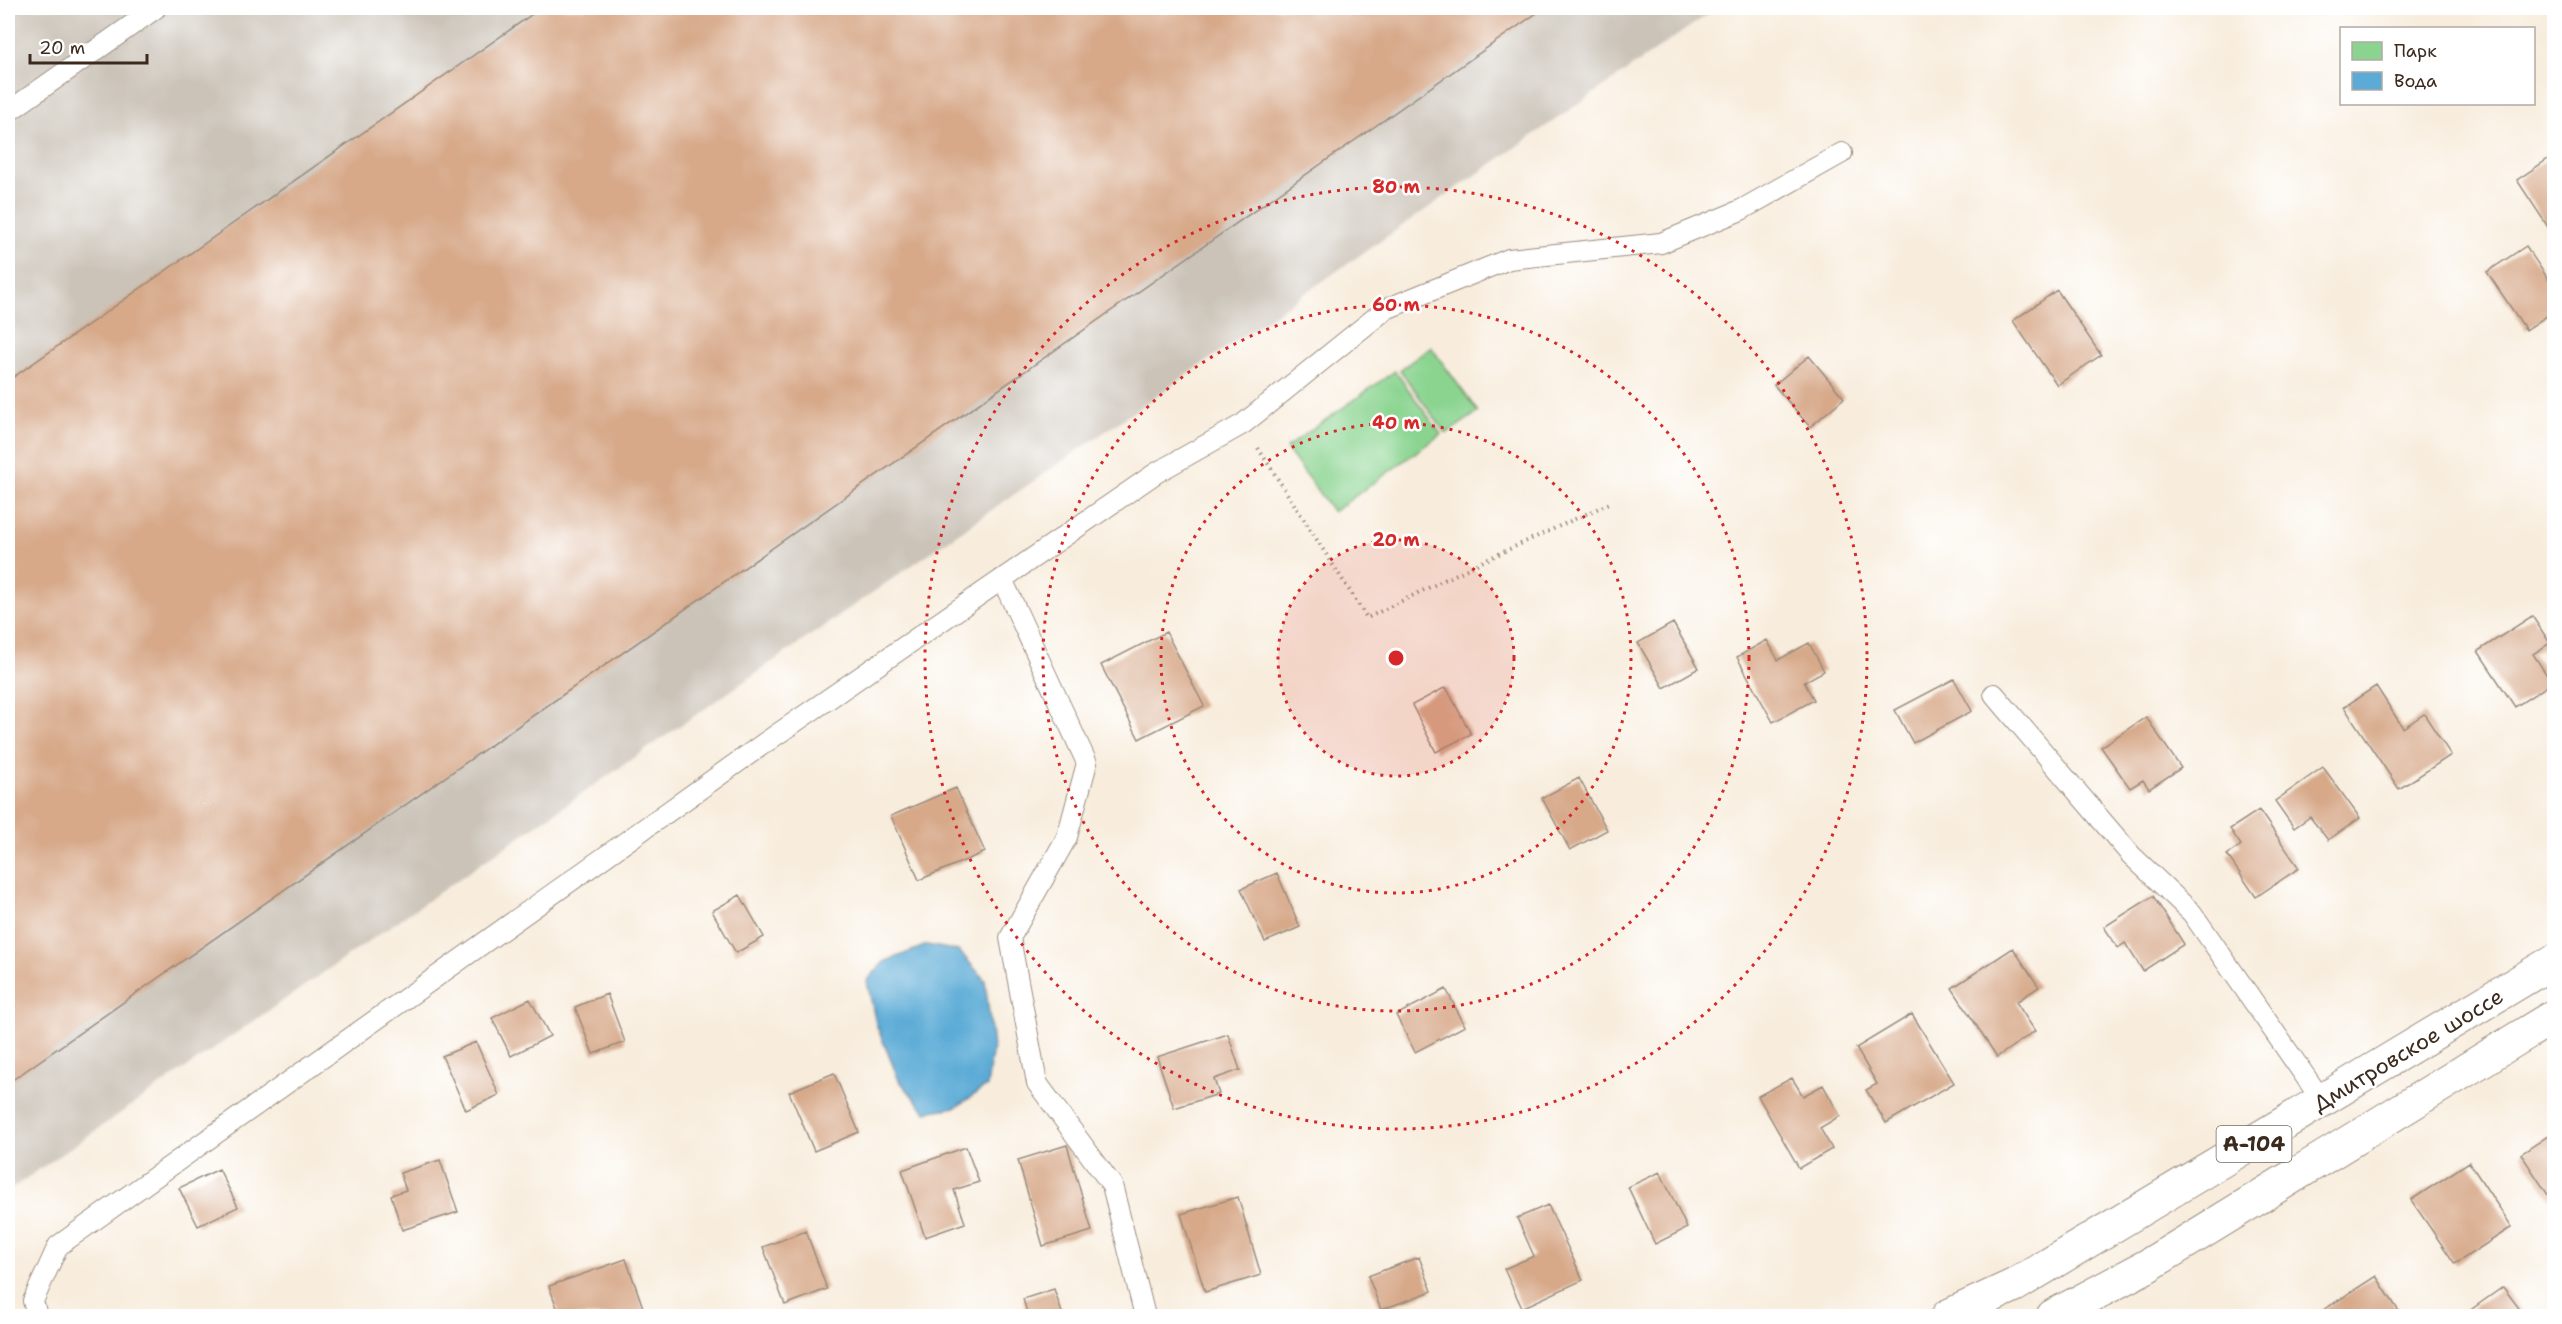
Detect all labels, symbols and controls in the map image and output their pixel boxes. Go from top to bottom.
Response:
scale bar [30,27,147,65]
legend [2340,27,2535,105]
text: 20 m [39,36,85,60]
text: Парк [2394,39,2437,63]
text: Вода [2394,69,2437,93]
text: 80 m [1372,175,1420,199]
text: 60 m [1372,293,1420,317]
text: 40 m [1372,411,1420,435]
text: 20 m [1372,528,1420,552]
centre of rings [1386,648,1406,668]
street label: Дмитровское шоссе [2307,982,2509,1118]
road number: А-104 [2216,1126,2292,1162]

